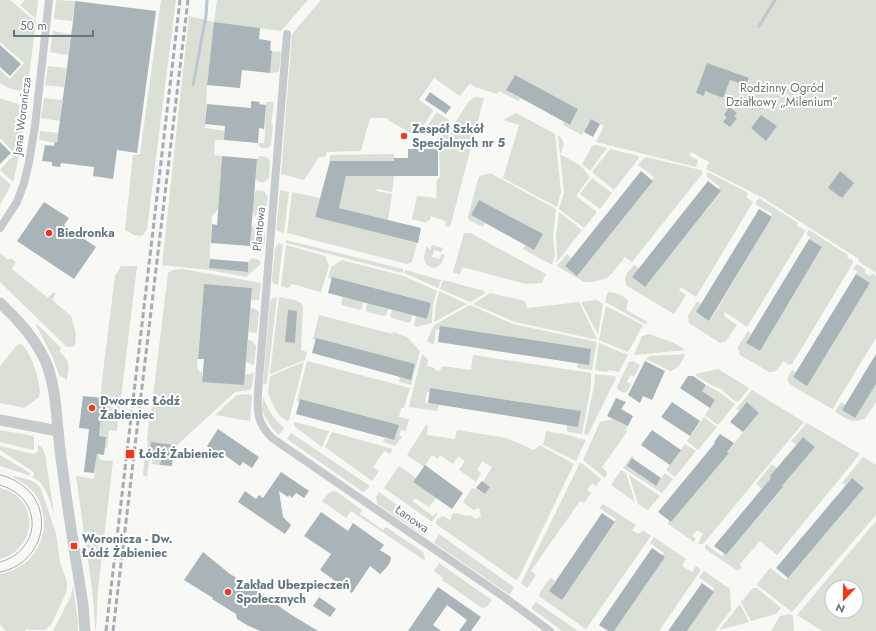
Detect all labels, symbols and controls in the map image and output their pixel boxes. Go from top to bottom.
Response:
scale bar [14,12,93,38]
text: 50 m [20,17,47,35]
street label: Jana Woronicza [8,76,36,158]
park label: Rodzinny Ogród Działkowy „Milenium” [726,79,838,111]
place label: Zespół Szkół Specjalnych nr 5 [412,120,505,152]
marker: Zespół Szkół Specjalnych nr 5 [399,131,409,141]
street label: Plantowa [248,206,270,252]
place label: Biedronka [57,224,115,242]
marker: Biedronka [44,228,54,238]
place label: Dworzec Łódź Żabieniec [100,392,181,424]
marker: Dworzec Łódź Żabieniec [87,403,97,413]
place label: Łódź Żabieniec [138,445,224,463]
marker: Łódź Żabieniec [124,448,136,460]
street label: Łanowa [391,500,433,537]
place label: Woronicza - Dw. Łódź Żabieniec [81,530,173,562]
marker: Woronicza - Dw. Łódź Żabieniec [69,541,79,551]
place label: Zakład Ubezpieczeń Społecznych [236,576,350,608]
north arrow [824,579,864,619]
marker: Zakład Ubezpieczeń Społecznych [223,587,233,597]
text: N [833,599,847,617]

